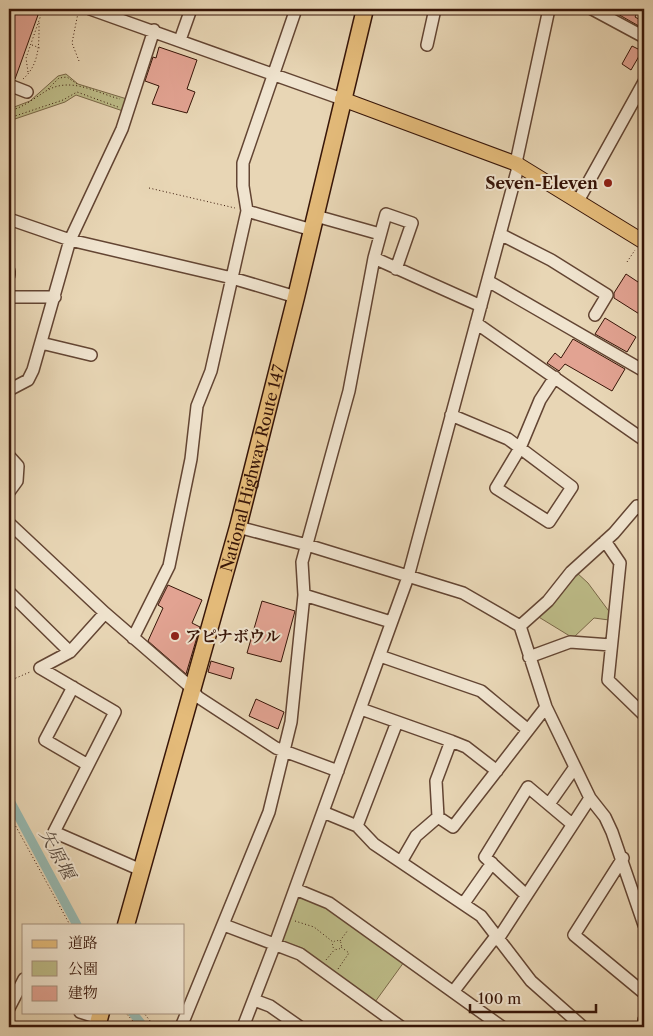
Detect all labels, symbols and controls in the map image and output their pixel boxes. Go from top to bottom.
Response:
place label: Seven-Eleven [485,173,598,193]
marker: Seven-Eleven [602,177,614,189]
street label: National Highway Route 147 [216,362,289,574]
place label: アピナボウル [185,626,281,646]
marker: アピナボウル [169,630,181,642]
water label: 矢原堰 [35,825,81,886]
legend [22,924,185,1014]
text: 道路 [68,933,98,952]
text: 公園 [68,959,98,978]
scale bar [470,981,597,1013]
text: 建物 [68,983,98,1002]
text: 100 m [478,989,521,1008]

